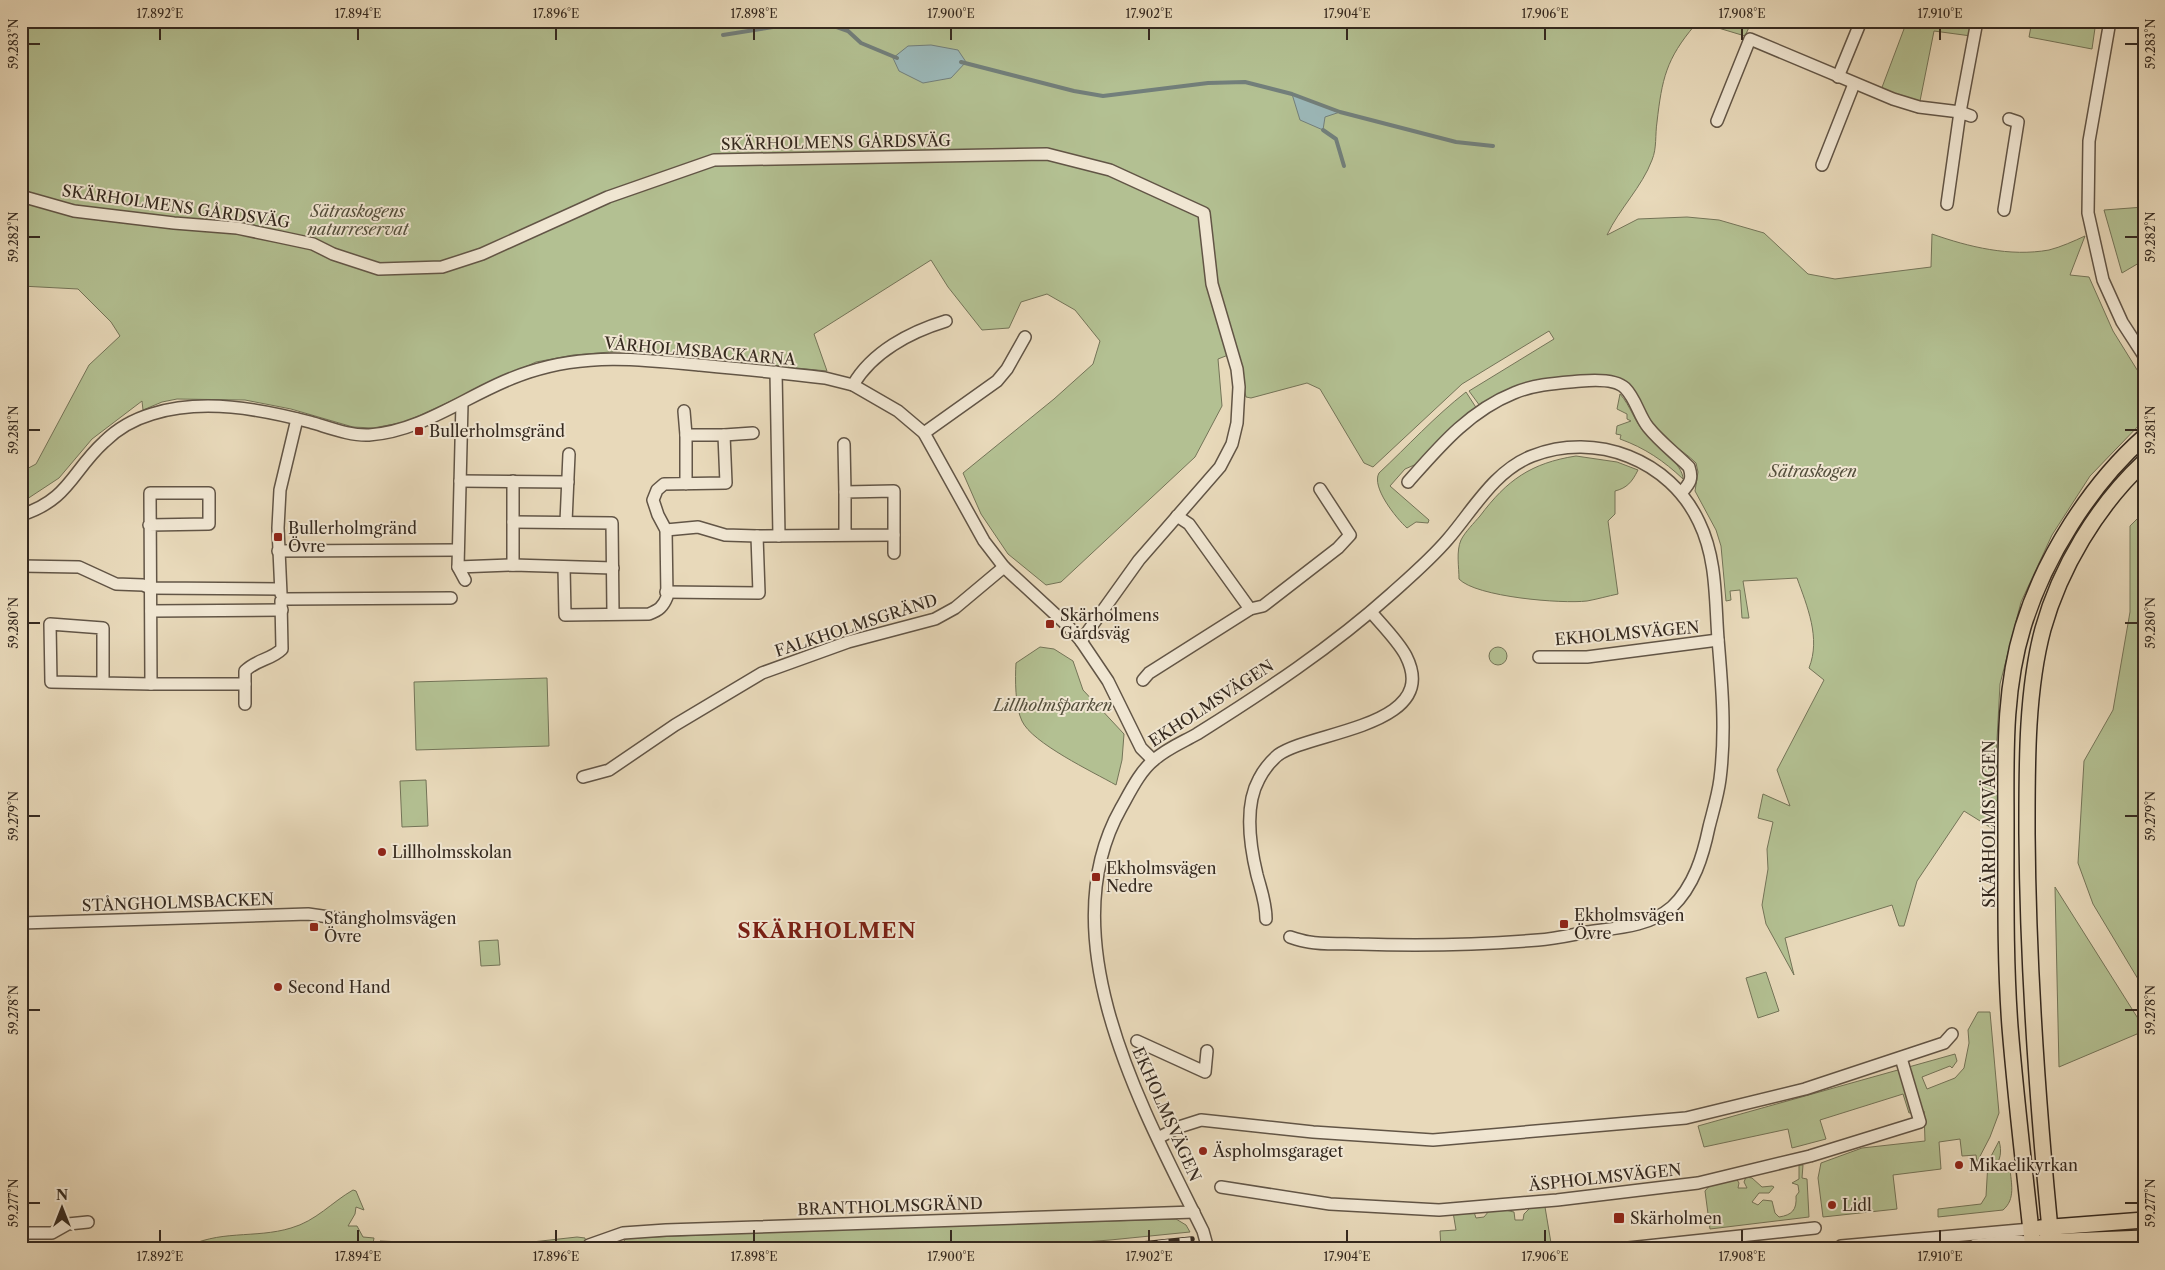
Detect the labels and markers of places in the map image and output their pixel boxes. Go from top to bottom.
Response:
place label: Bullerholmsgränd [429,421,565,441]
marker: Bullerholmsgränd [413,425,425,437]
place label: Bullerholmgränd Övre [288,518,417,556]
marker: Bullerholmgränd Övre [272,531,284,543]
place label: Skärholmens Gårdsväg [1060,605,1159,643]
marker: Skärholmens Gårdsväg [1044,618,1056,630]
place label: Lillholmsskolan [392,842,512,862]
marker: Lillholmsskolan [376,846,388,858]
place label: Ekholmsvägen Nedre [1106,858,1217,896]
marker: Ekholmsvägen Nedre [1090,871,1102,883]
place label: Ekholmsvägen Övre [1574,905,1685,943]
place label: Stångholmsvägen Övre [324,908,456,946]
marker: Ekholmsvägen Övre [1558,918,1570,930]
marker: Stångholmsvägen Övre [308,921,320,933]
place label: Second Hand [288,977,391,997]
marker: Second Hand [272,981,284,993]
place label: Äspholmsgaraget [1212,1141,1343,1161]
marker: Äspholmsgaraget [1197,1145,1209,1157]
place label: Mikaelikyrkan [1969,1155,2078,1175]
marker: Mikaelikyrkan [1953,1159,1965,1171]
place label: Lidl [1842,1195,1872,1215]
marker: Lidl [1826,1199,1838,1211]
place label: Skärholmen [1630,1208,1722,1228]
marker: Skärholmen [1612,1211,1626,1225]

